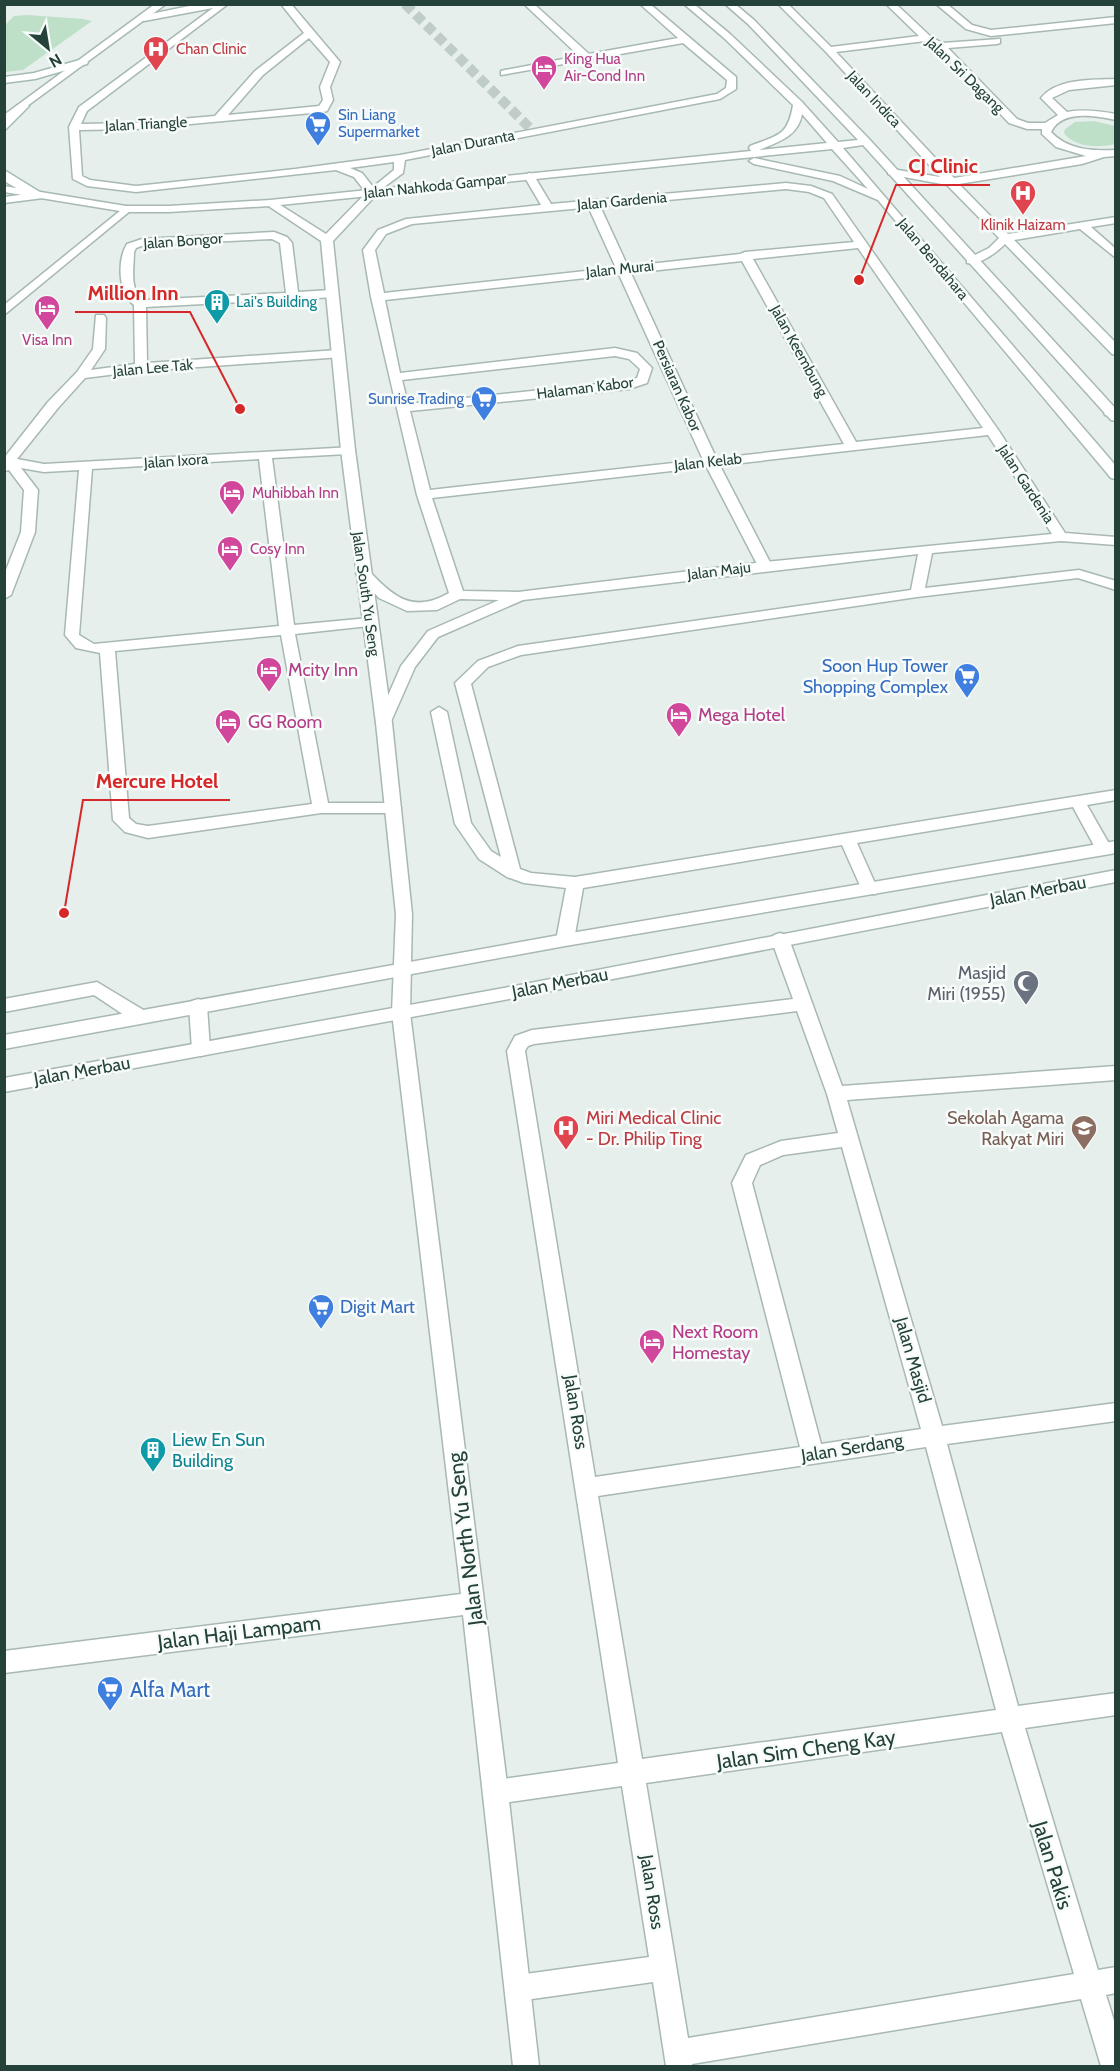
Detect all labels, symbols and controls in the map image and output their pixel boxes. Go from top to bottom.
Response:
north arrow [18,18,78,78]
street label: Jalan Sri Dagang [921,32,1008,117]
hospital icon: Chan Clinic [141,34,171,72]
place label: Chan Clinic [176,40,247,58]
text: N [46,50,65,72]
place label: King Hua Air-Cond Inn [564,50,645,85]
hotel icon: King Hua Air-Cond Inn [529,53,559,91]
street label: Jalan Indica [843,66,905,132]
place label: Sin Liang Supermarket [338,106,420,141]
supermarket icon: Sin Liang Supermarket [303,109,333,147]
street label: Jalan Triangle [104,113,188,135]
street label: Jalan Duranta [429,126,517,160]
callout: CJ Clinic [896,147,990,185]
text: CJ Clinic [908,154,978,178]
street label: Jalan Nahkoda Gampar [362,170,507,203]
hospital icon: Klinik Haizam [1008,178,1038,216]
street label: Jalan Gardenia [575,188,668,214]
street label: Jalan Bendahara [893,214,973,304]
place label: Klinik Haizam [980,216,1066,234]
street label: Jalan Bongor [142,229,223,253]
street label: Jalan Murai [584,256,655,282]
callout: Million Inn [75,274,190,312]
text: Million Inn [87,281,179,305]
building icon: Lai's Building [202,287,232,325]
hotel icon: Visa Inn [32,293,62,331]
place label: Lai's Building [236,293,318,311]
street label: Jalan Keembung [766,301,832,400]
place label: Visa Inn [22,331,72,349]
street label: Persiaran Kabor [649,338,705,435]
street label: Jalan Lee Tak [111,356,194,381]
street label: Halaman Kabor [536,373,635,403]
supermarket icon: Sunrise Trading [469,384,499,422]
place label: Sunrise Trading [368,390,465,408]
street label: Jalan Gardenia [993,441,1058,527]
street label: Jalan Kelab [672,449,743,475]
street label: Jalan Ixora [142,450,209,472]
hotel icon: Muhibbah Inn [217,478,247,516]
place label: Muhibbah Inn [252,484,339,502]
street label: Jalan South Yu Seng [348,529,384,658]
hotel icon: Cosy Inn [215,534,245,572]
place label: Cosy Inn [250,540,305,558]
street label: Jalan Maju [685,558,752,584]
hotel icon: Mcity Inn [254,655,284,693]
place label: Soon Hup Tower Shopping Complex [803,655,948,698]
place label: Mcity Inn [288,659,358,681]
supermarket icon: Soon Hup Tower Shopping Complex [952,661,982,699]
hotel icon: Mega Hotel [664,700,694,738]
place label: Mega Hotel [698,704,786,726]
hotel icon: GG Room [213,707,243,745]
place label: GG Room [248,711,322,733]
callout: Mercure Hotel [83,762,230,800]
text: Mercure Hotel [96,769,218,793]
street label: Jalan Merbau [987,871,1088,911]
place label: Masjid Miri (1955) [927,962,1006,1005]
street label: Jalan Merbau [509,963,610,1003]
mosque icon: Masjid Miri (1955) [1011,968,1041,1006]
street label: Jalan Merbau [31,1052,132,1090]
place label: Miri Medical Clinic - Dr. Philip Ting [586,1107,722,1150]
place label: Sekolah Agama Rakyat Miri [947,1107,1064,1150]
hospital icon: Miri Medical Clinic - Dr. Philip Ting [551,1113,581,1151]
school or university icon: Sekolah Agama Rakyat Miri [1069,1113,1099,1151]
supermarket icon: Digit Mart [306,1292,336,1330]
place label: Digit Mart [340,1296,415,1318]
street label: Jalan Masjid [890,1314,936,1405]
place label: Next Room Homestay [672,1321,758,1364]
hotel icon: Next Room Homestay [637,1327,667,1365]
street label: Jalan Ross [559,1372,593,1451]
place label: Liew En Sun Building [172,1429,265,1472]
street label: Jalan Serdang [798,1429,906,1467]
building icon: Liew En Sun Building [138,1435,168,1473]
street label: Jalan North Yu Seng [442,1451,488,1628]
street label: Jalan Haji Lampam [155,1610,322,1656]
supermarket icon: Alfa Mart [95,1674,125,1712]
place label: Alfa Mart [130,1677,210,1702]
street label: Jalan Sim Cheng Kay [714,1724,898,1774]
street label: Jalan Pakis [1027,1817,1078,1912]
street label: Jalan Ross [635,1852,669,1931]

